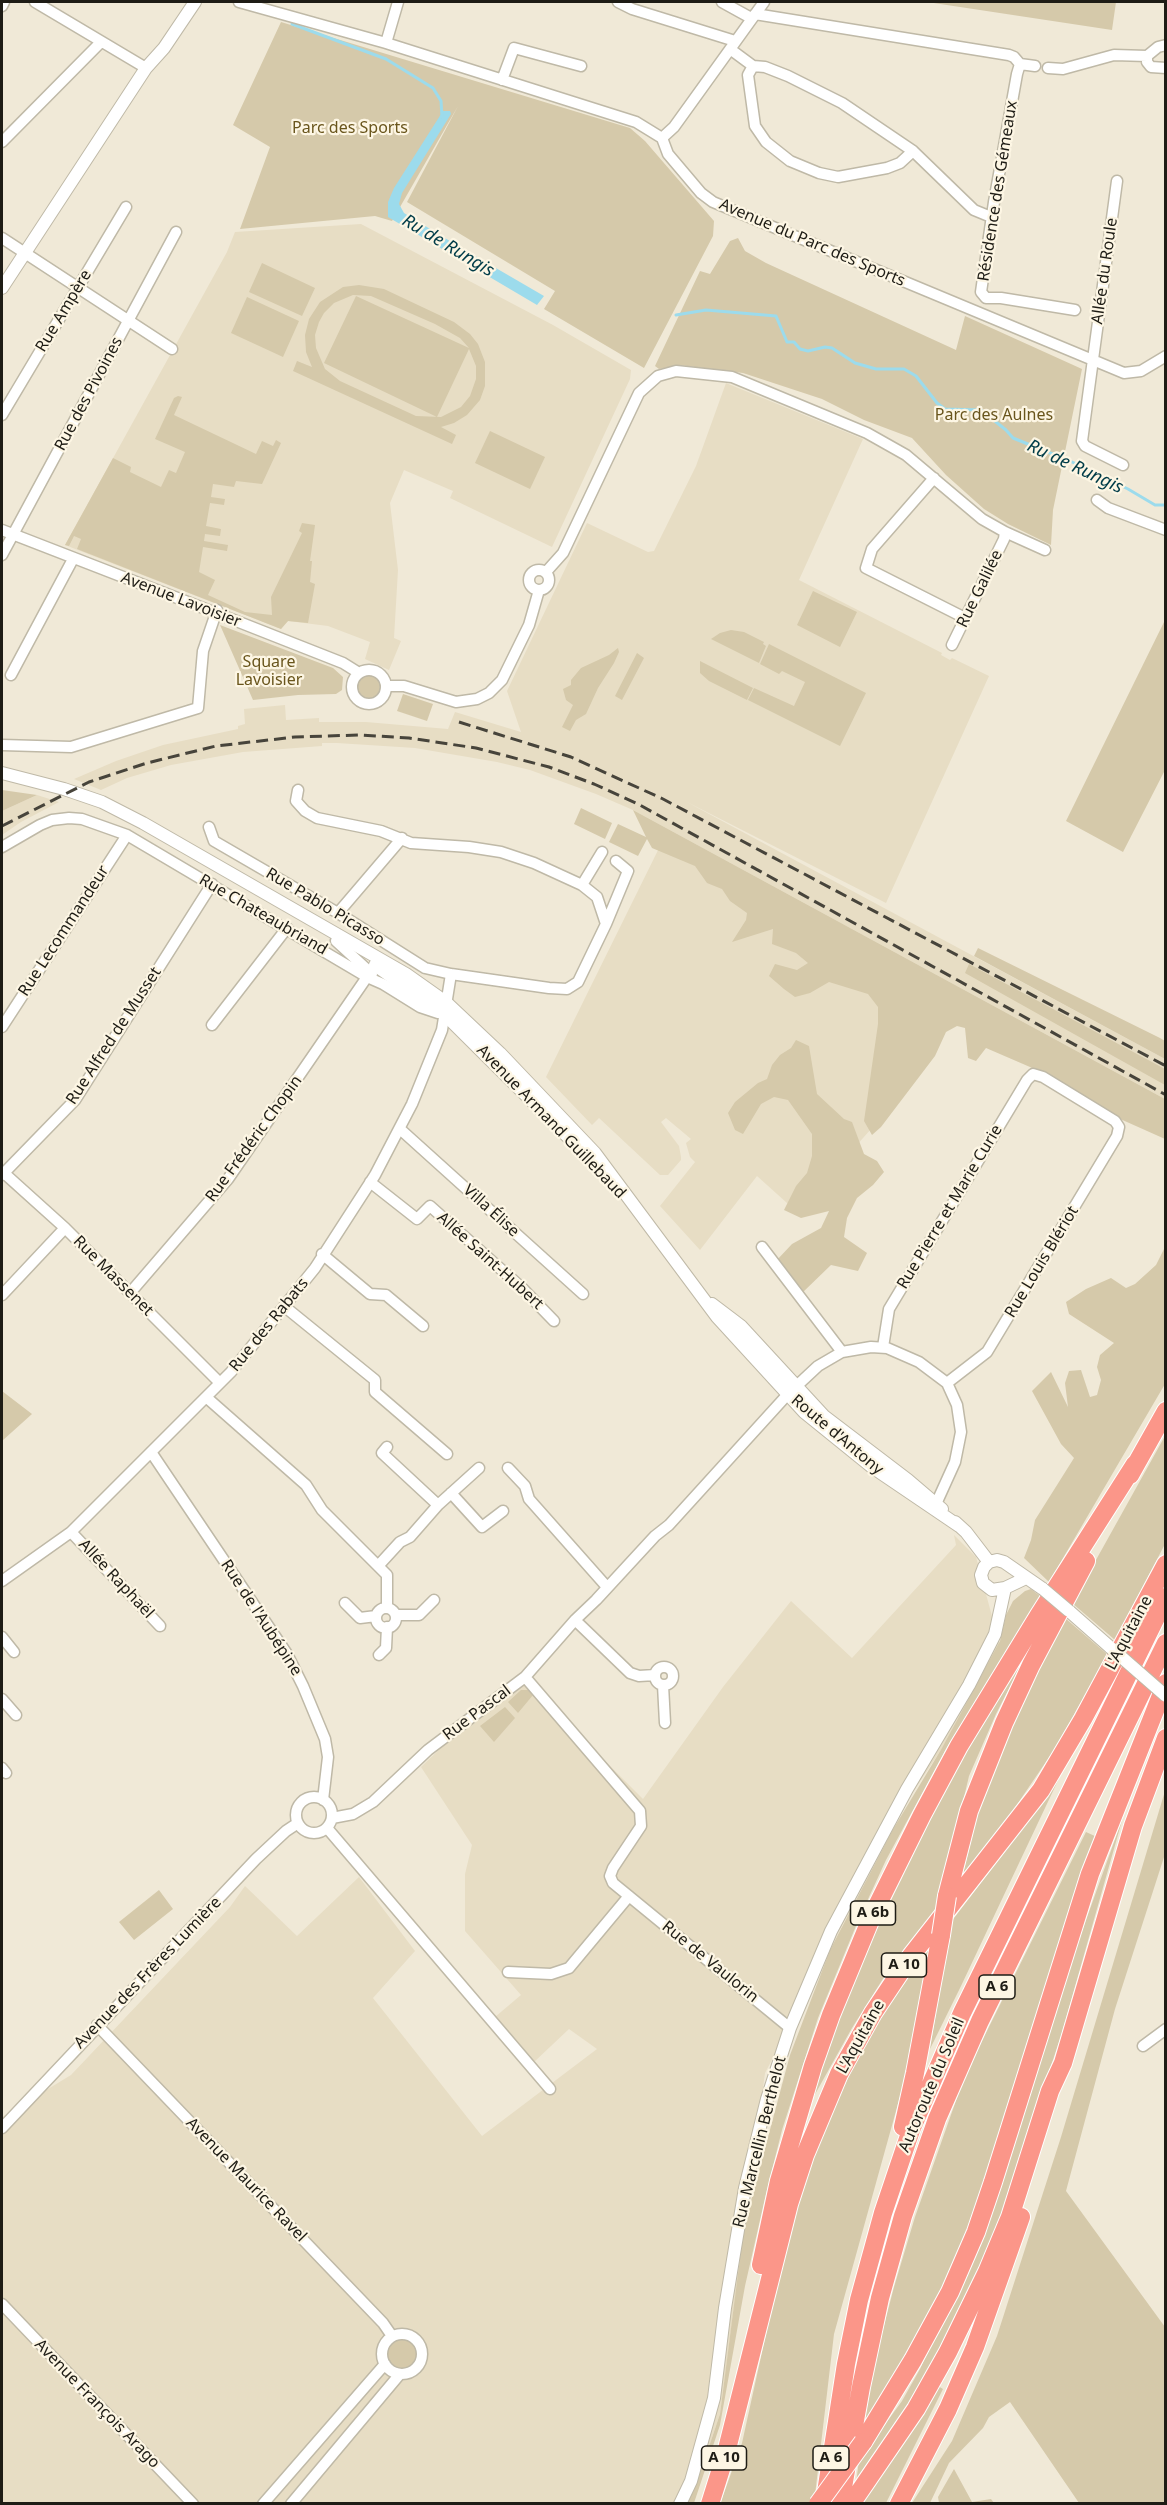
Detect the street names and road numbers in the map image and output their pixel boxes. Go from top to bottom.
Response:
street label: Résidence des Gémeaux [974,99,1022,283]
street label: Avenue du Parc des Sports [716,195,908,291]
street label: Allée du Roule [1088,217,1122,325]
street label: Rue Ampère [32,266,96,356]
street label: Rue des Pivoines [51,334,127,454]
street label: Rue Galilée [953,547,1007,631]
street label: Avenue Lavoisier [118,568,244,632]
street label: Rue Lecommandeur [15,862,113,1000]
street label: Rue Pablo Picasso [262,864,388,950]
street label: Rue Chateaubriand [195,870,331,960]
street label: Rue Alfred de Musset [62,964,166,1108]
street label: Avenue Armand Guillebaud [472,1041,630,1203]
street label: Rue Frédéric Chopin [202,1072,306,1206]
street label: Rue Pierre et Marie Curie [893,1121,1007,1293]
street label: Villa Élise [459,1181,523,1241]
street label: Rue Louis Blériot [1001,1203,1083,1321]
street label: Allée Saint-Hubert [433,1208,547,1314]
street label: Rue Massenet [69,1232,157,1320]
street label: Rue des Rabats [225,1274,313,1376]
street label: Route d'Antony [787,1391,887,1479]
street label: Allée Raphaël [74,1535,158,1623]
street label: Rue de l'Aubépine [216,1556,306,1680]
street label: L'Aquitaine [1101,1593,1157,1673]
street label: Rue Pascal [439,1681,515,1745]
street label: Avenue des Frères Lumière [70,1893,226,2053]
road number: A 6b [850,1901,896,1925]
street label: Rue de Vaulorin [658,1917,762,2007]
road number: A 10 [882,1953,926,1977]
road number: A 6 [979,1975,1015,1999]
street label: L'Aquitaine [833,1997,889,2077]
street label: Autoroute du Soleil [895,2015,969,2155]
street label: Rue Marcellin Berthelot [729,2054,791,2230]
street label: Avenue Maurice Ravel [182,2114,310,2246]
street label: Avenue François Arago [30,2335,164,2473]
road number: A 10 [702,2446,746,2470]
road number: A 6 [813,2446,849,2470]

